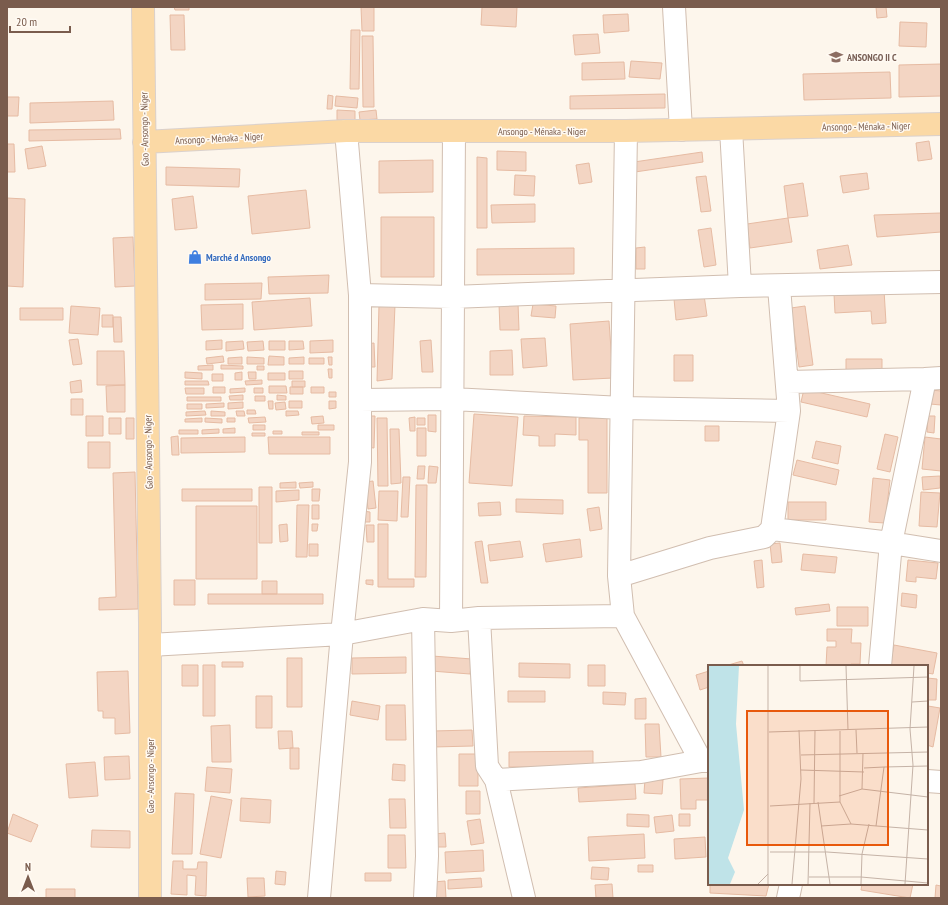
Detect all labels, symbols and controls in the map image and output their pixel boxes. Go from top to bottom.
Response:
scale bar [10,8,70,34]
text: 20 m [16,14,37,29]
school or university icon: ANSONGO II C [828,49,844,65]
place label: ANSONGO II C [846,51,897,64]
street label: Gao - Ansongo - Niger [137,91,152,166]
street label: Ansongo - Ménaka - Niger [822,119,910,134]
street label: Ansongo - Ménaka - Niger [498,125,586,138]
street label: Ansongo - Ménaka - Niger [175,130,264,147]
shop icon: Marché d Ansongo [187,249,203,265]
place label: Marché d Ansongo [206,251,272,264]
street label: Gao - Ansongo - Niger [141,414,156,489]
inset map [708,665,928,885]
street label: Gao - Ansongo - Niger [144,739,157,813]
north arrow [8,857,48,897]
text: N [25,860,31,874]

